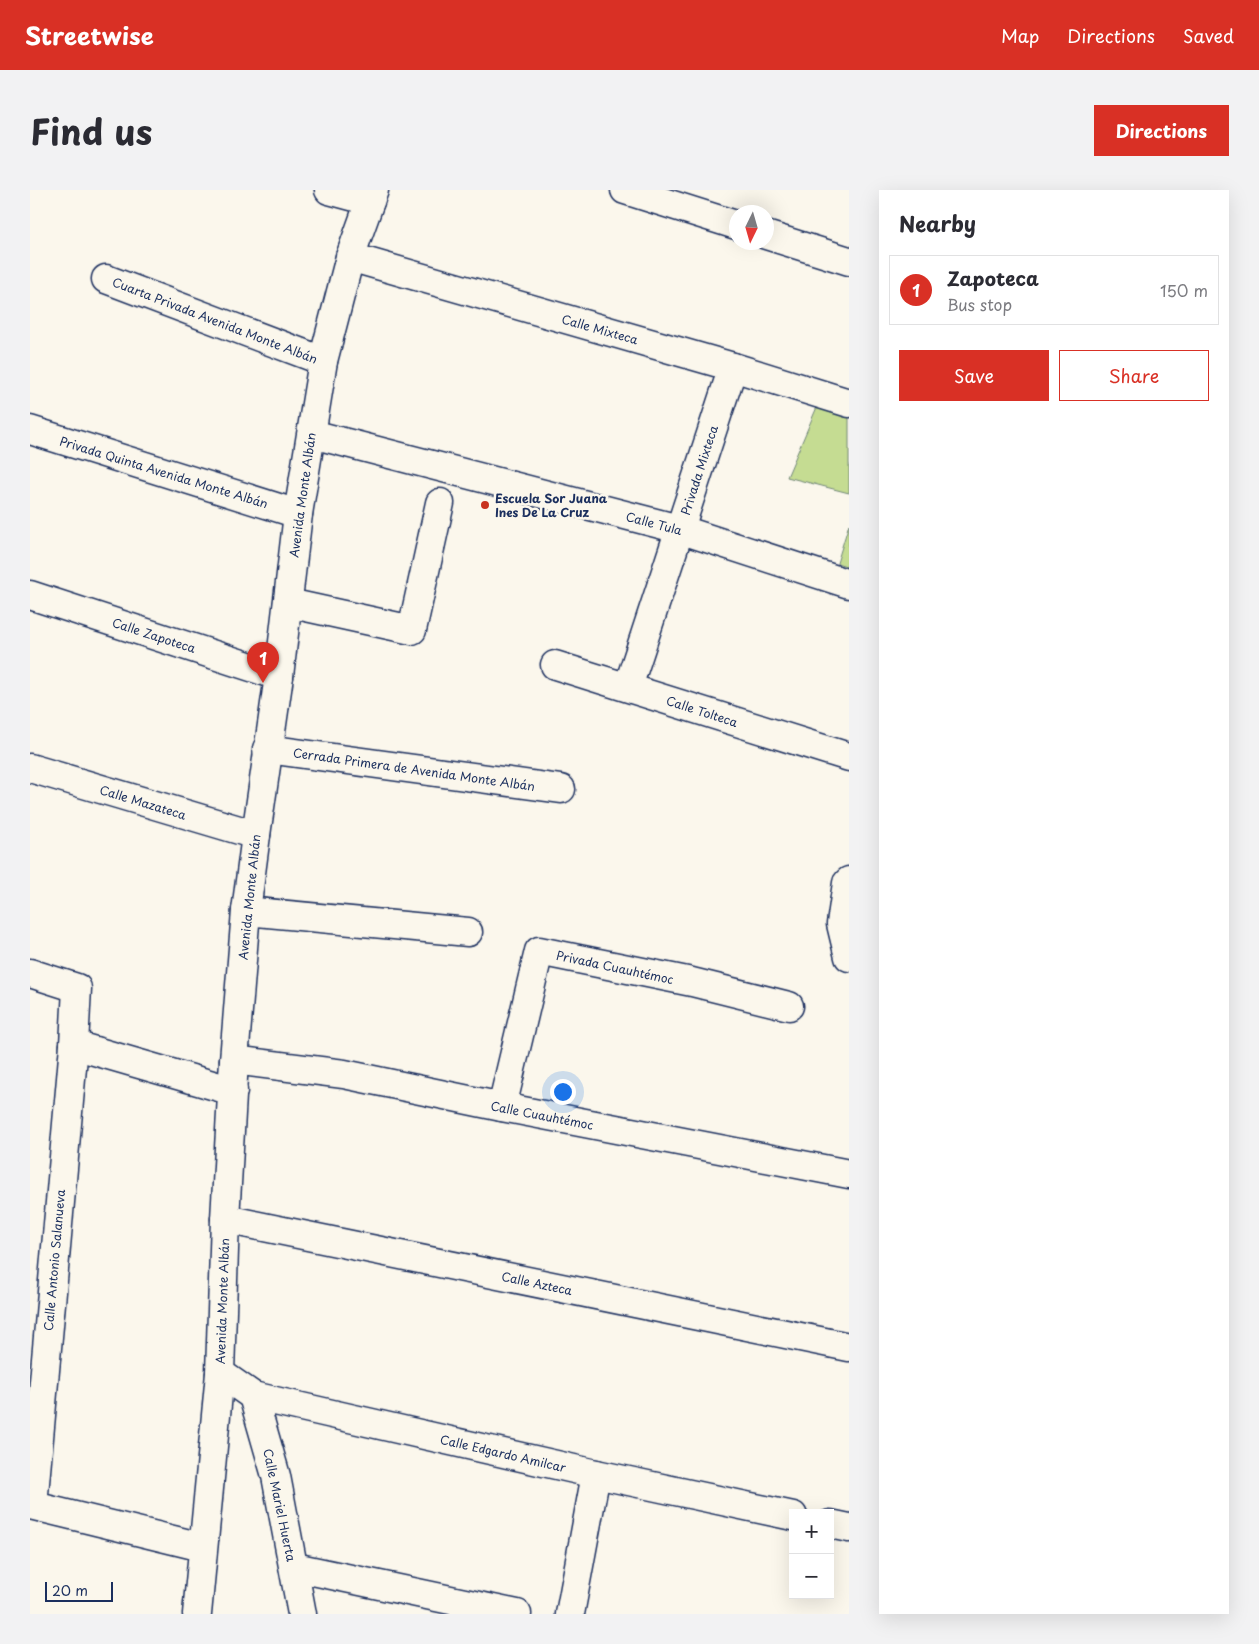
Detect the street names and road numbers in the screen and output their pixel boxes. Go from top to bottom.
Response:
street label: Cuarta Privada Avenida Monte Albán [110,272,320,368]
street label: Calle Mixteca [560,310,641,349]
street label: Privada Mixteca [676,422,722,517]
street label: Avenida Monte Albán [284,431,320,559]
street label: Privada Quinta Avenida Monte Albán [58,432,270,512]
street label: Calle Tula [624,507,685,539]
street label: Calle Zapoteca [110,613,199,657]
street label: Calle Tolteca [664,691,741,731]
street label: Cerrada Primera de Avenida Monte Albán [292,743,536,795]
street label: Calle Mazateca [98,780,189,824]
street label: Avenida Monte Albán [233,833,265,961]
street label: Privada Cuauhtémoc [555,946,676,988]
street label: Calle Cuauhtémoc [489,1096,595,1134]
street label: Calle Antonio Salanueva [39,1188,69,1332]
street label: Avenida Monte Albán [211,1238,233,1364]
street label: Calle Azteca [500,1267,575,1299]
street label: Calle Edgardo Amilcar [438,1430,568,1476]
street label: Calle Mariel Huerta [259,1447,301,1564]

